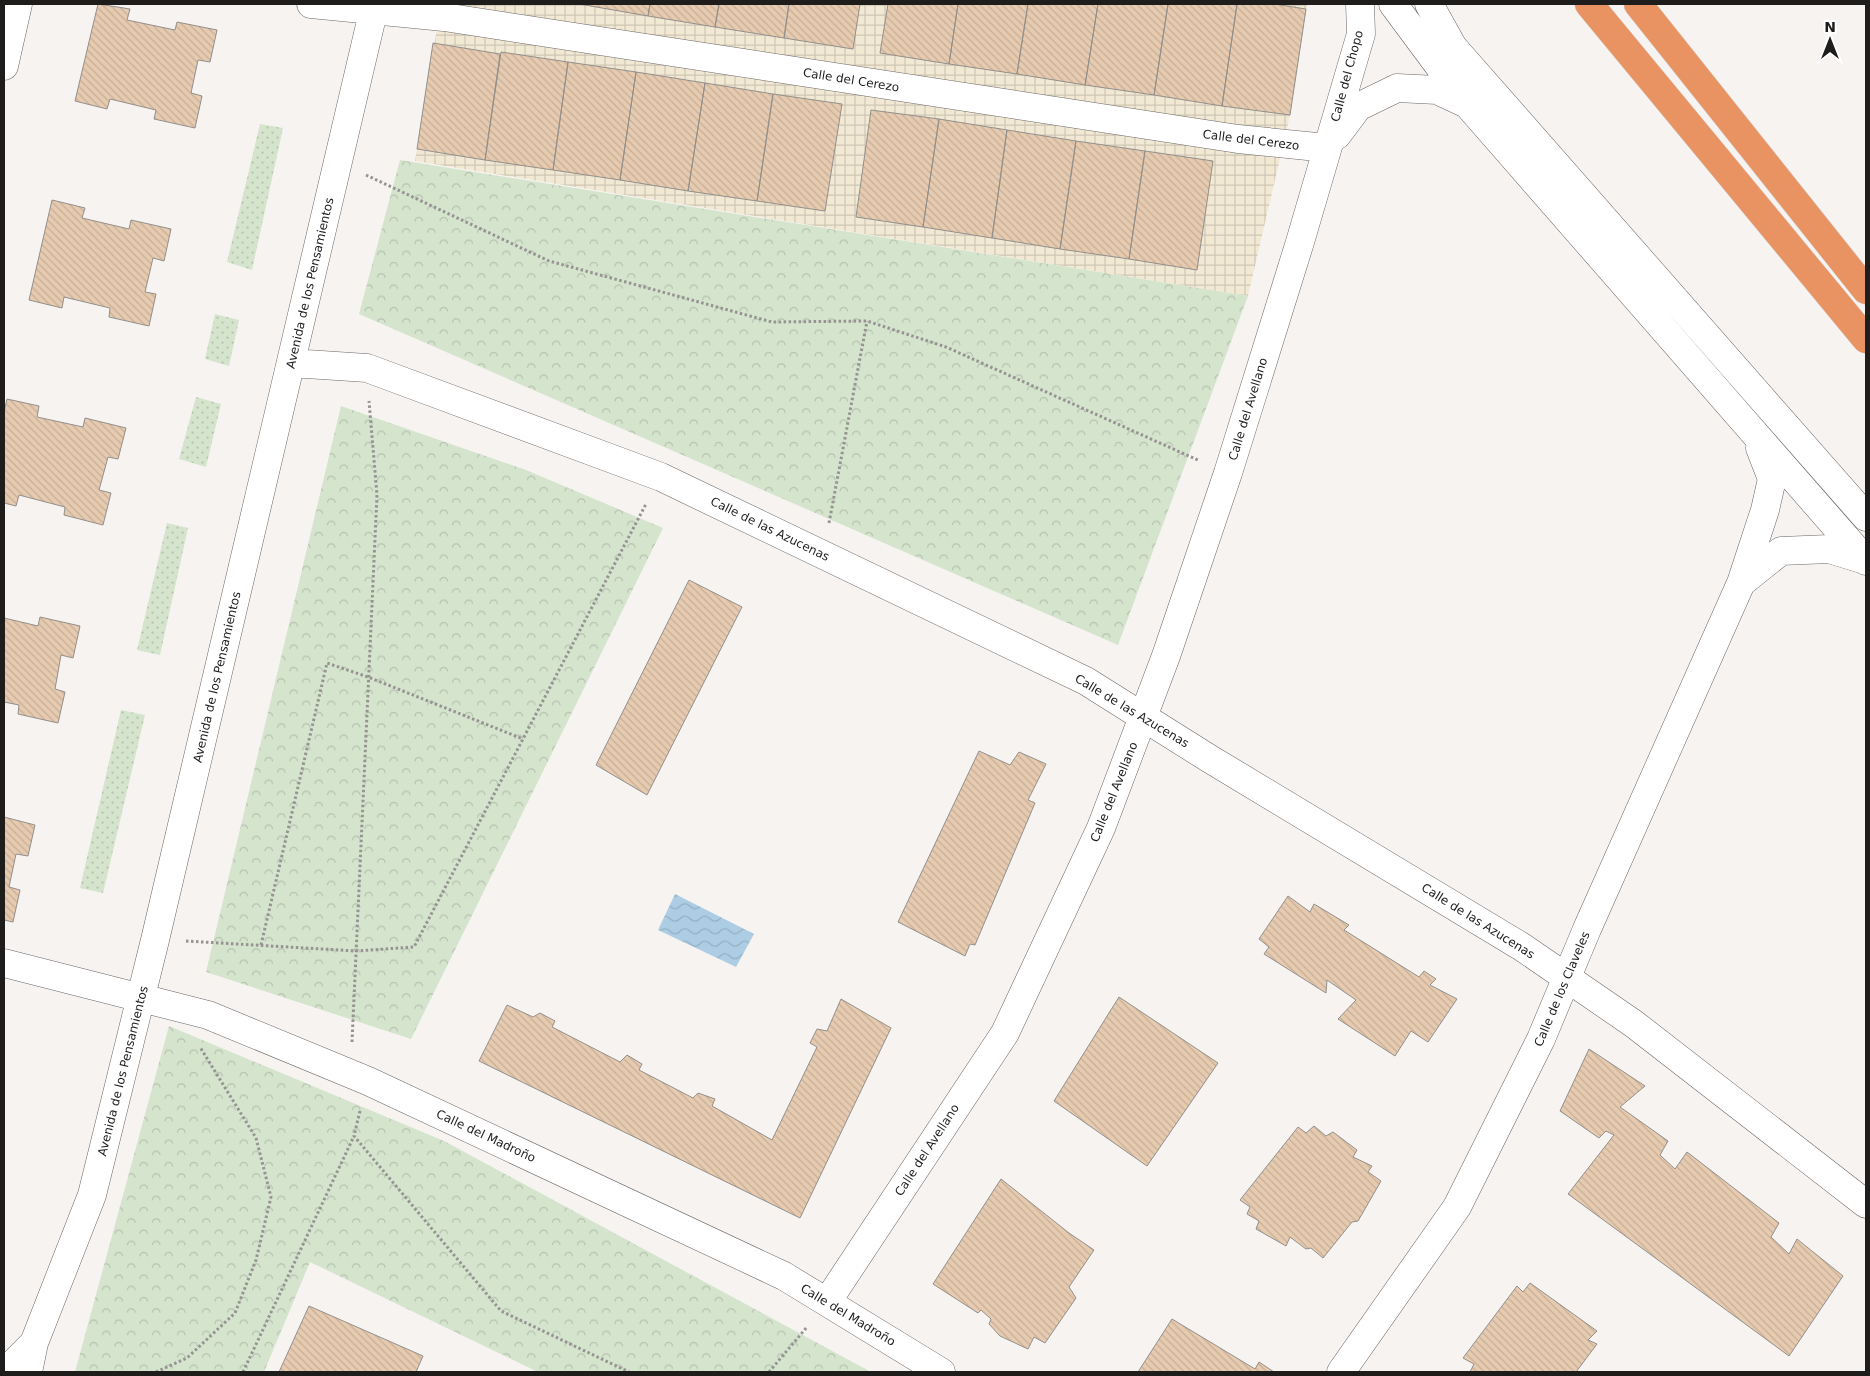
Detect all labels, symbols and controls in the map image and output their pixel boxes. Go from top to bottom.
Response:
north arrow [1805,15,1855,65]
text: N [1824,19,1836,35]
street label: Calle del Chopo [1328,29,1366,123]
street label: Calle del Cerezo [802,65,900,95]
street label: Calle del Cerezo [1202,127,1300,153]
street label: Avenida de los Pensamientos [283,196,337,370]
street label: Calle del Avellano [1226,356,1270,462]
street label: Calle de las Azucenas [708,494,832,564]
street label: Avenida de los Pensamientos [190,590,244,764]
street label: Calle de las Azucenas [1072,671,1192,751]
street label: Calle del Avellano [1088,740,1140,844]
street label: Calle de las Azucenas [1419,880,1537,962]
street label: Calle de los Claveles [1531,929,1593,1049]
street label: Avenida de los Pensamientos [95,984,151,1158]
street label: Calle del Avellano [892,1101,962,1199]
street label: Calle del Madroño [434,1107,538,1165]
street label: Calle del Madroño [798,1281,898,1349]

